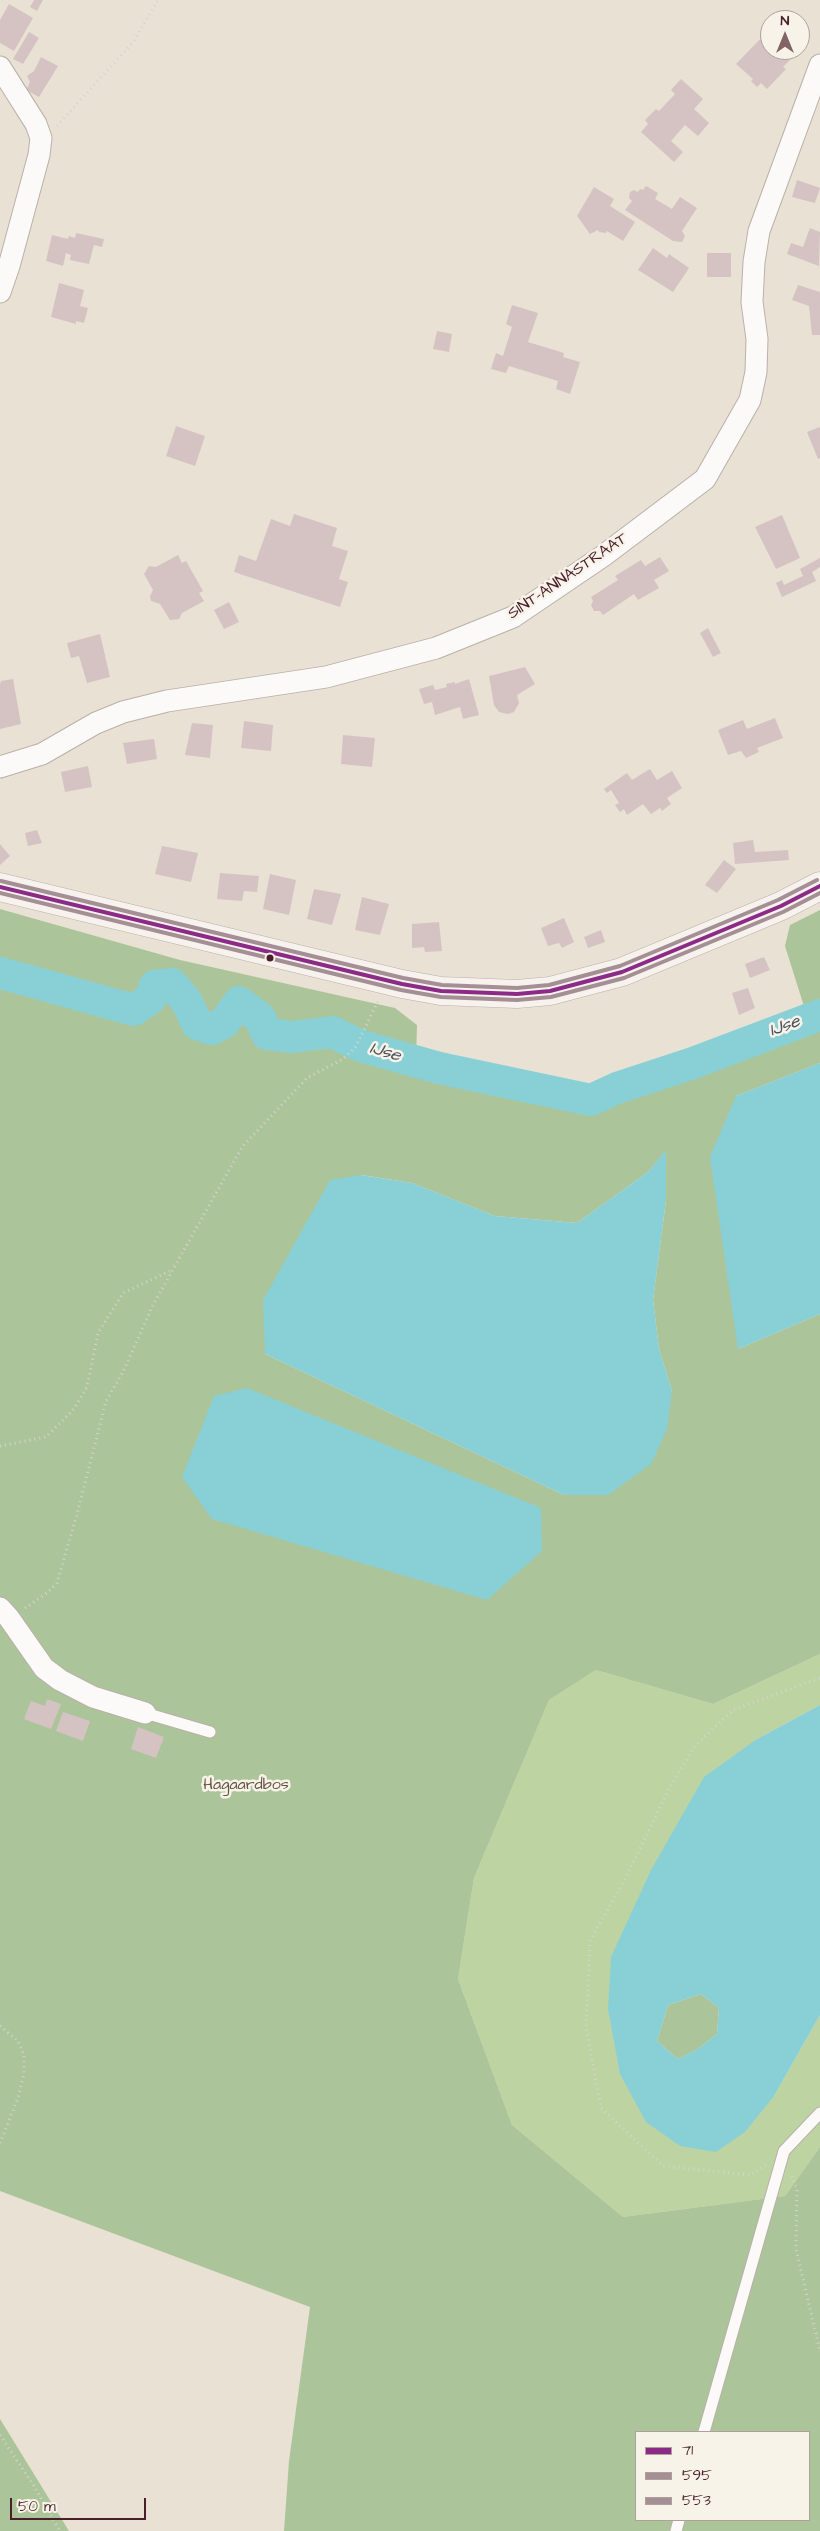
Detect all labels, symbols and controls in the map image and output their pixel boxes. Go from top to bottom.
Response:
north arrow [760,10,810,60]
text: N [781,11,789,31]
street label: SINT-ANNASTRAAT [504,530,632,624]
unlabelled marker [265,953,275,963]
water label: IJse [767,1012,803,1042]
water label: IJse [367,1038,403,1068]
park label: Hagaardbos [203,1776,289,1796]
legend [635,2431,810,2521]
text: 71 [682,2440,693,2461]
text: 595 [682,2465,712,2486]
scale bar [12,2488,149,2520]
text: 553 [682,2490,711,2511]
text: 50 m [18,2496,56,2517]

